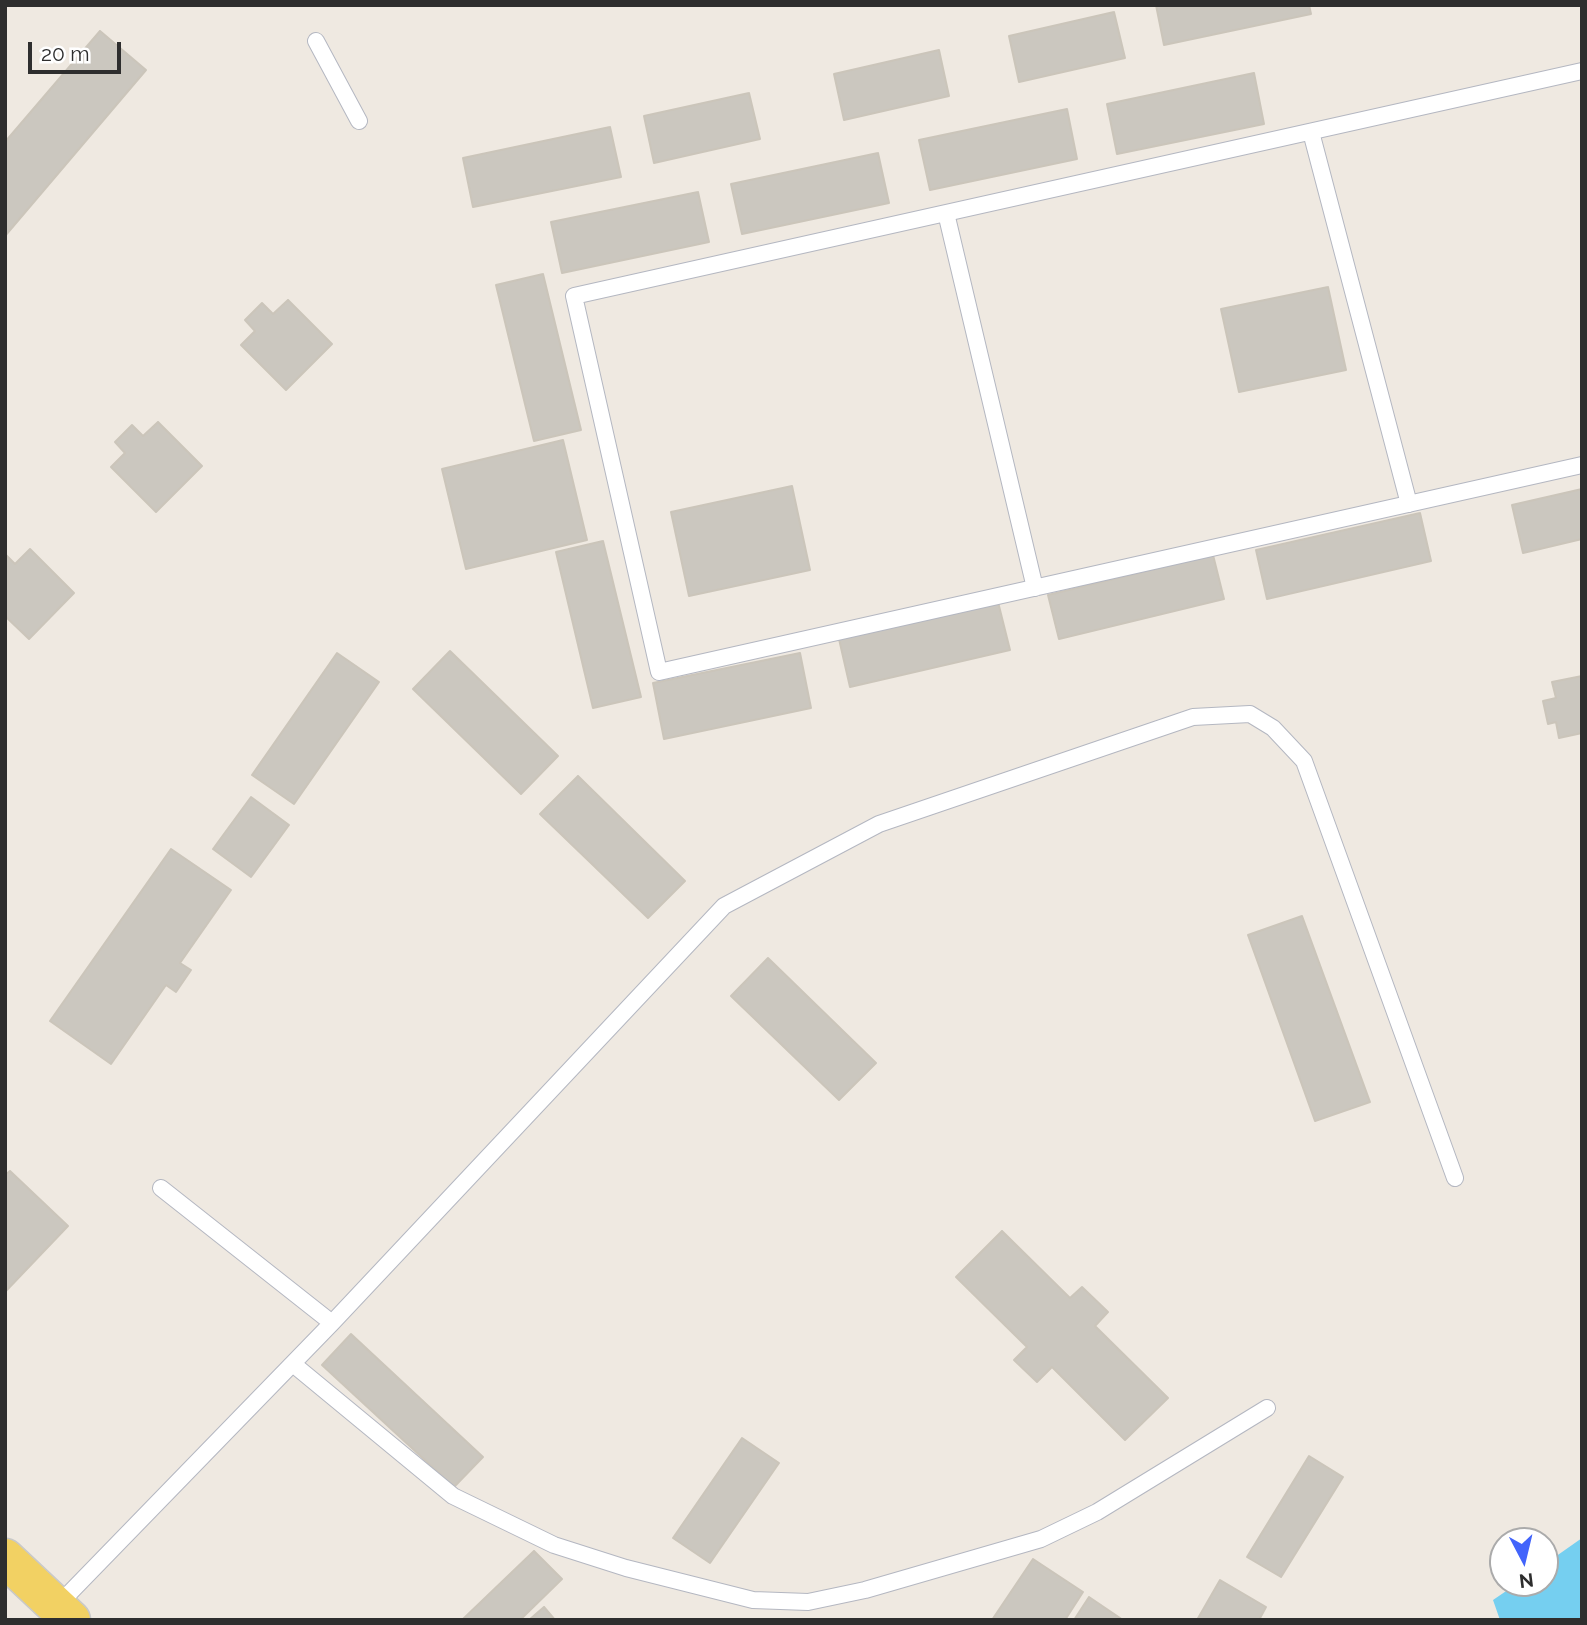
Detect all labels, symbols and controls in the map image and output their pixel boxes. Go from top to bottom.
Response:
scale bar [32,28,124,72]
text: 20 m [41,41,89,66]
north arrow [1489,1527,1559,1597]
text: N [1518,1569,1535,1593]

